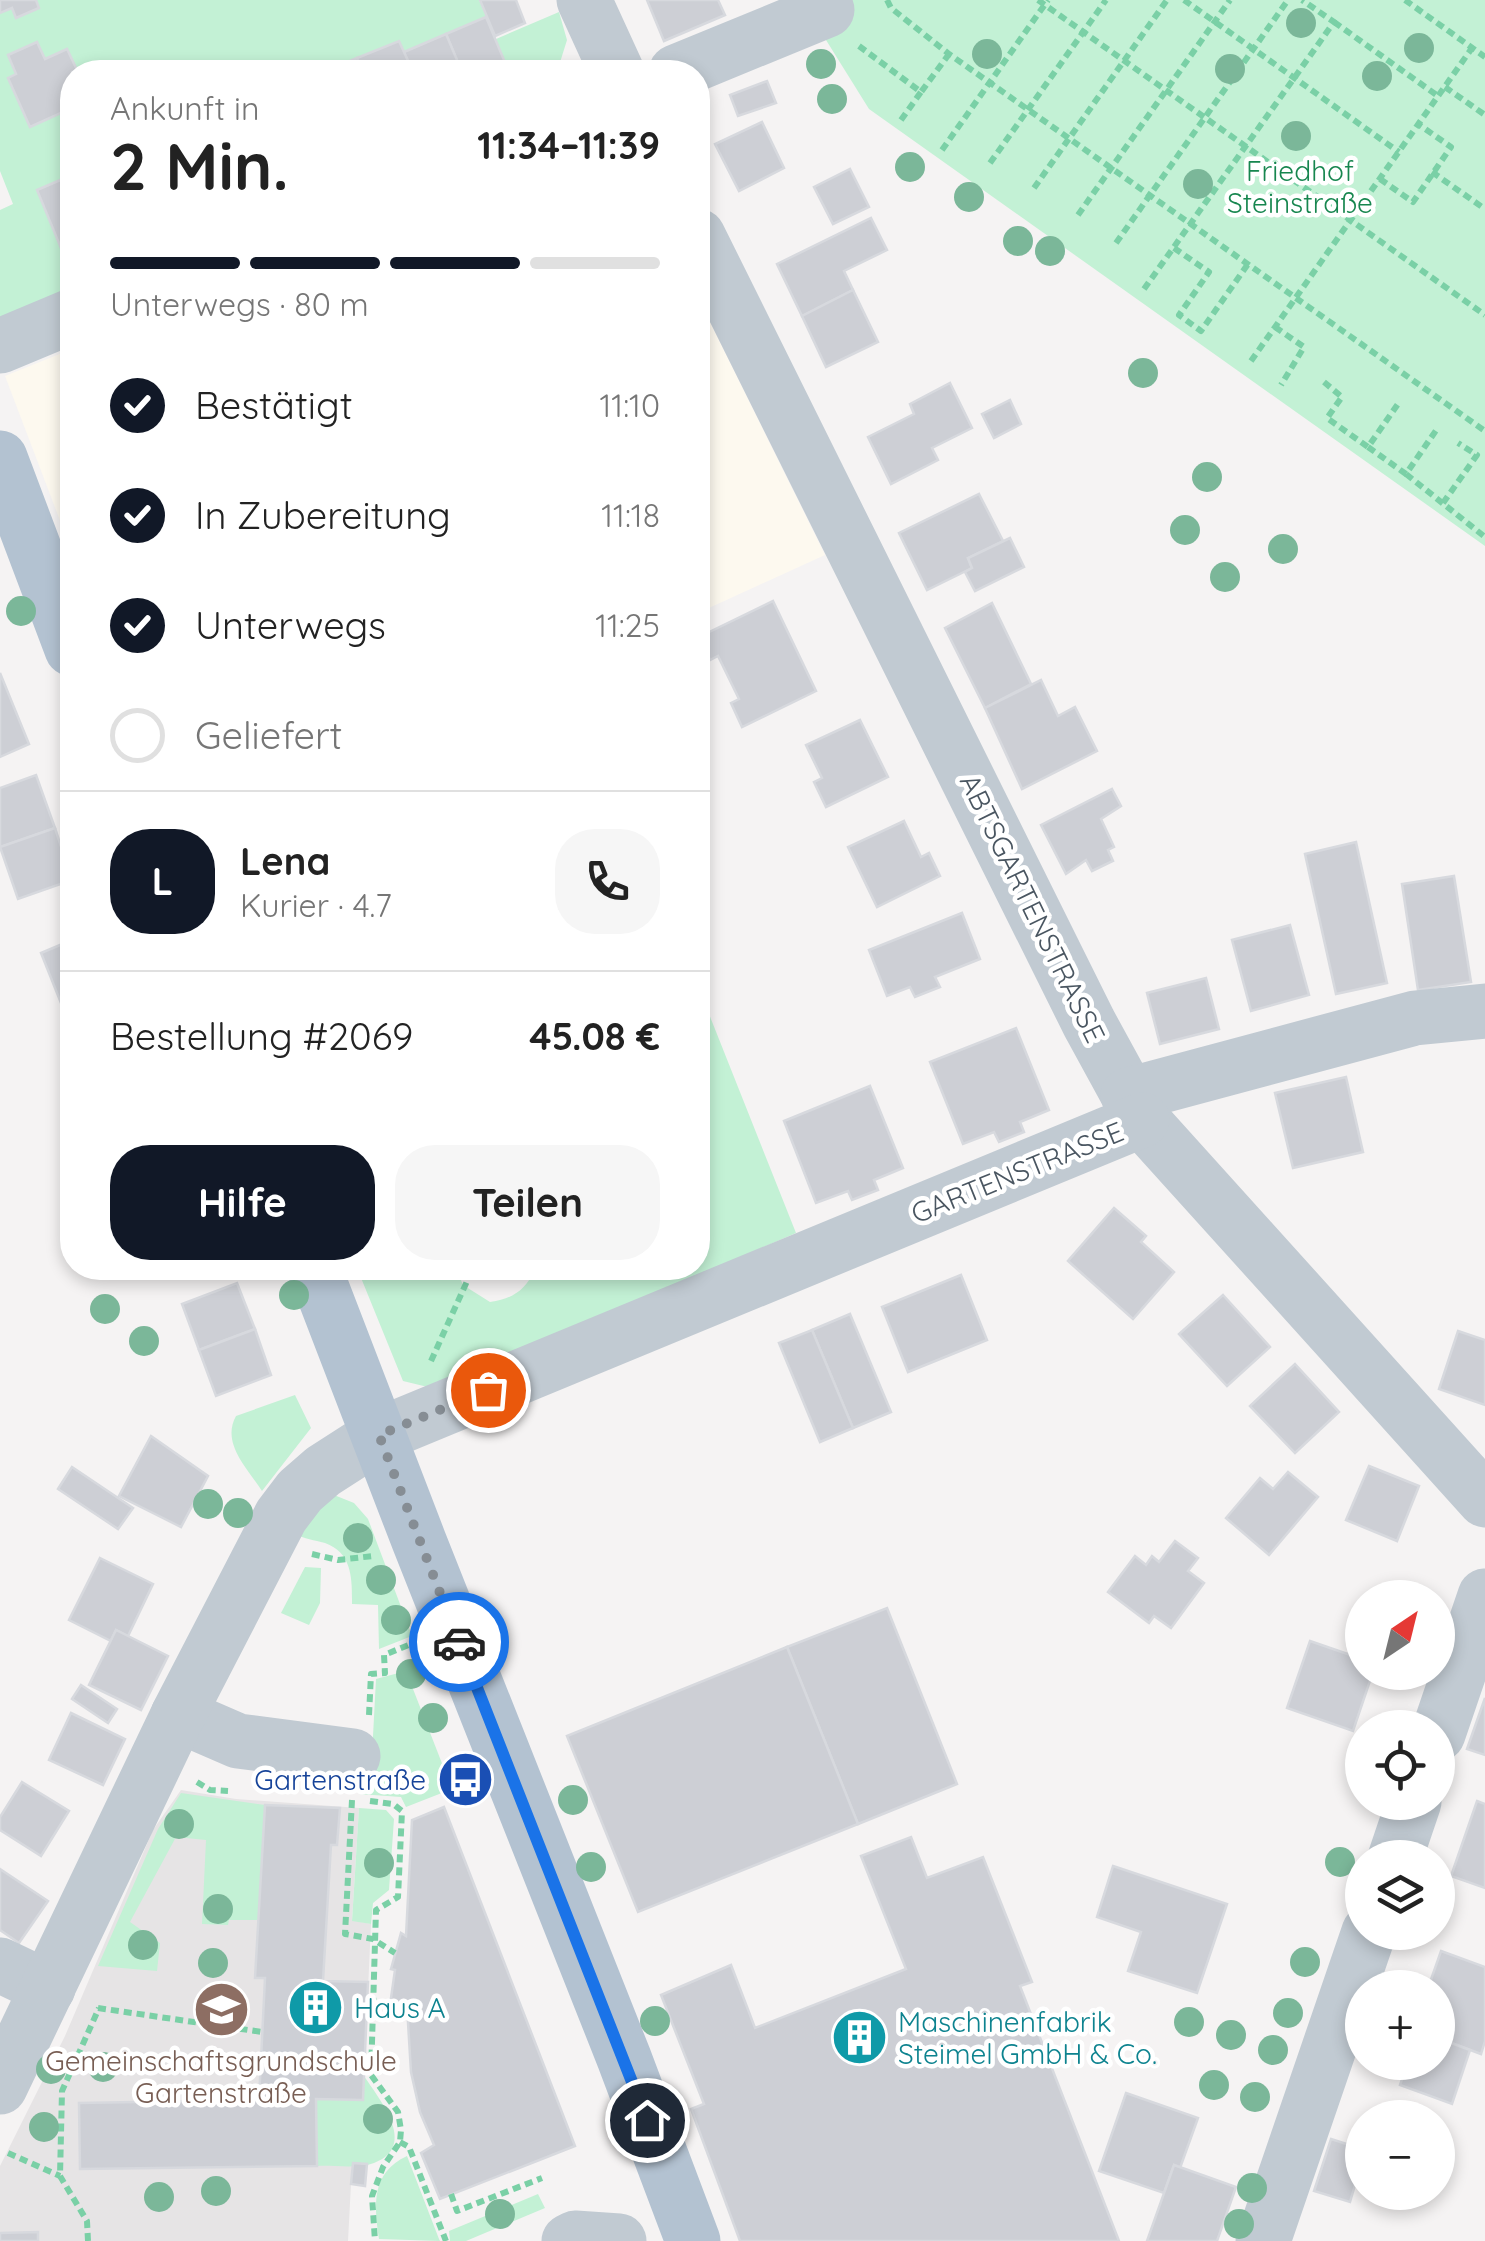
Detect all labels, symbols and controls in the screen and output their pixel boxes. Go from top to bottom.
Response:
text: Ankunft in [110,88,259,128]
text: 11:34–11:39 [477,121,660,169]
text: 2 Min. [110,125,289,206]
park label: Friedhof Steinstraße [1227,153,1373,220]
text: Unterwegs · 80 m [110,284,369,324]
icon: check [110,378,165,433]
text: Bestätigt [195,381,353,429]
text: 11:10 [599,385,660,425]
icon: check [110,488,165,543]
text: In Zubereitung [195,491,451,539]
text: 11:18 [601,495,660,535]
icon: check [110,598,165,653]
text: Unterwegs [195,601,386,649]
text: 11:25 [595,605,660,645]
text: Geliefert [195,711,342,759]
street label: ABTSGARTENSTRASSE [953,768,1113,1048]
button: phone [555,829,660,934]
text: Lena [240,837,330,885]
text: L [152,857,173,905]
text: Kurier · 4.7 [240,885,392,925]
text: Bestellung #2069 [110,1012,413,1060]
text: 45.08 € [529,1012,660,1060]
street label: GARTENSTRASSE [906,1113,1128,1231]
button: Hilfe [110,1145,375,1260]
button: Teilen [395,1145,660,1260]
pin [446,1348,531,1433]
icon: bag [461,1363,516,1418]
north arrow [1345,1580,1455,1690]
map controls [1345,1580,1455,2210]
courier [409,1592,509,1692]
icon: car [432,1615,487,1670]
button: locate [1345,1710,1455,1820]
bus stop icon: Gartenstraße [435,1749,495,1809]
place label: Gartenstraße [254,1762,426,1797]
button: layers [1345,1840,1455,1950]
button: + [1345,1970,1455,2080]
building icon: Haus A [285,1977,345,2037]
school or university icon: Gemeinschaftsgrundschule Gartenstraße [191,1979,251,2039]
place label: Haus A [354,1990,446,2025]
place label: Maschinenfabrik Steimel GmbH & Co. [898,2004,1157,2071]
building icon: Maschinenfabrik Steimel GmbH & Co. [829,2007,889,2067]
place label: Gemeinschaftsgrundschule Gartenstraße [45,2043,397,2110]
pin [605,2078,690,2163]
icon: home [620,2093,675,2148]
button: − [1345,2100,1455,2210]

